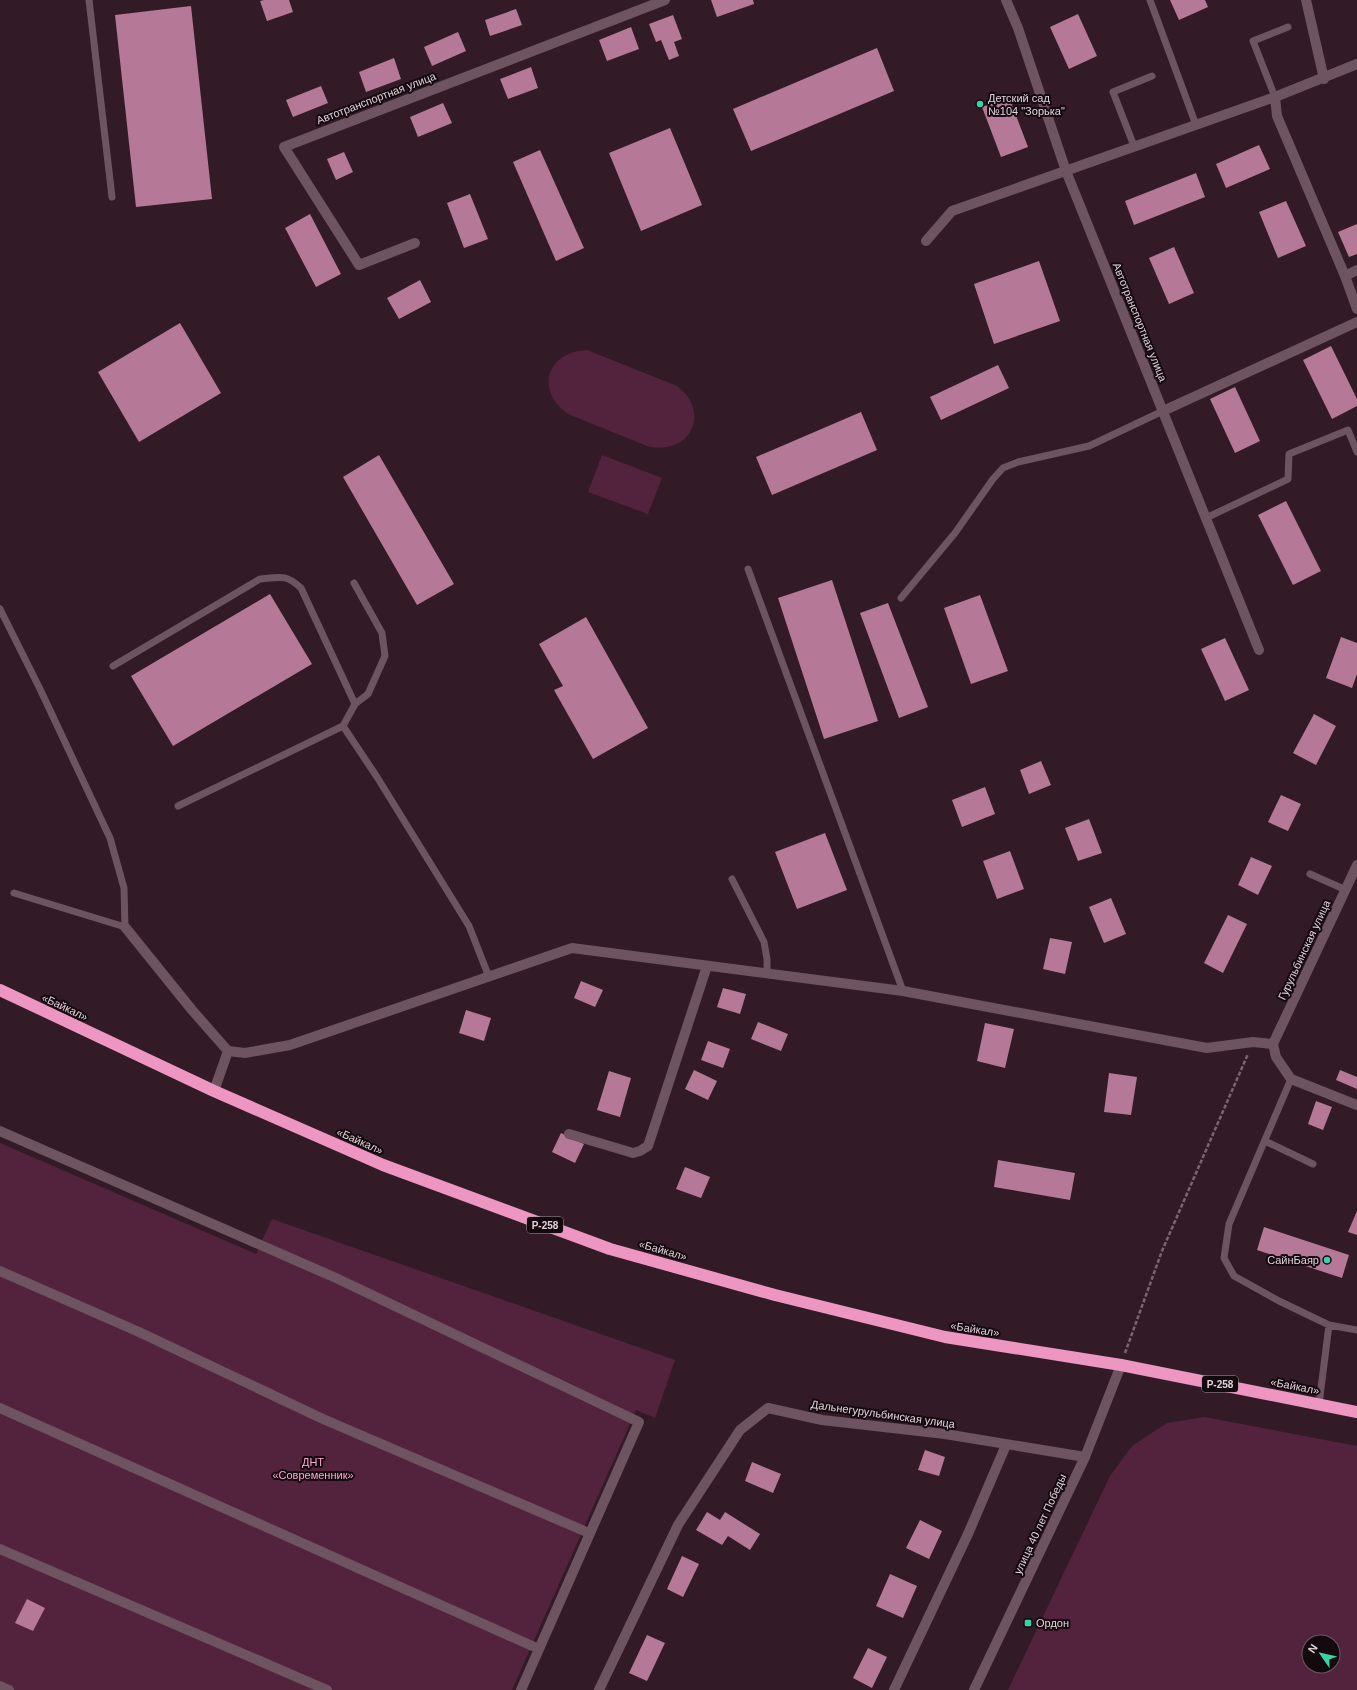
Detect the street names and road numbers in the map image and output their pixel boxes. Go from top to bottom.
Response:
street label: Автотранспортная улица [315,69,438,126]
street label: Автотранспортная улица [1111,261,1170,384]
street label: Гурульбинская улица [1276,898,1333,1002]
street label: «Байкал» [40,991,90,1023]
street label: «Байкал» [335,1125,385,1157]
road number: Р-258 [527,1217,563,1233]
street label: «Байкал» [638,1237,688,1263]
street label: «Байкал» [950,1319,1000,1339]
street label: «Байкал» [1270,1375,1320,1397]
road number: Р-258 [1202,1376,1238,1392]
street label: Дальнегурульбинская улица [810,1398,957,1430]
street label: улица 40 лет Победы [1011,1472,1069,1576]

